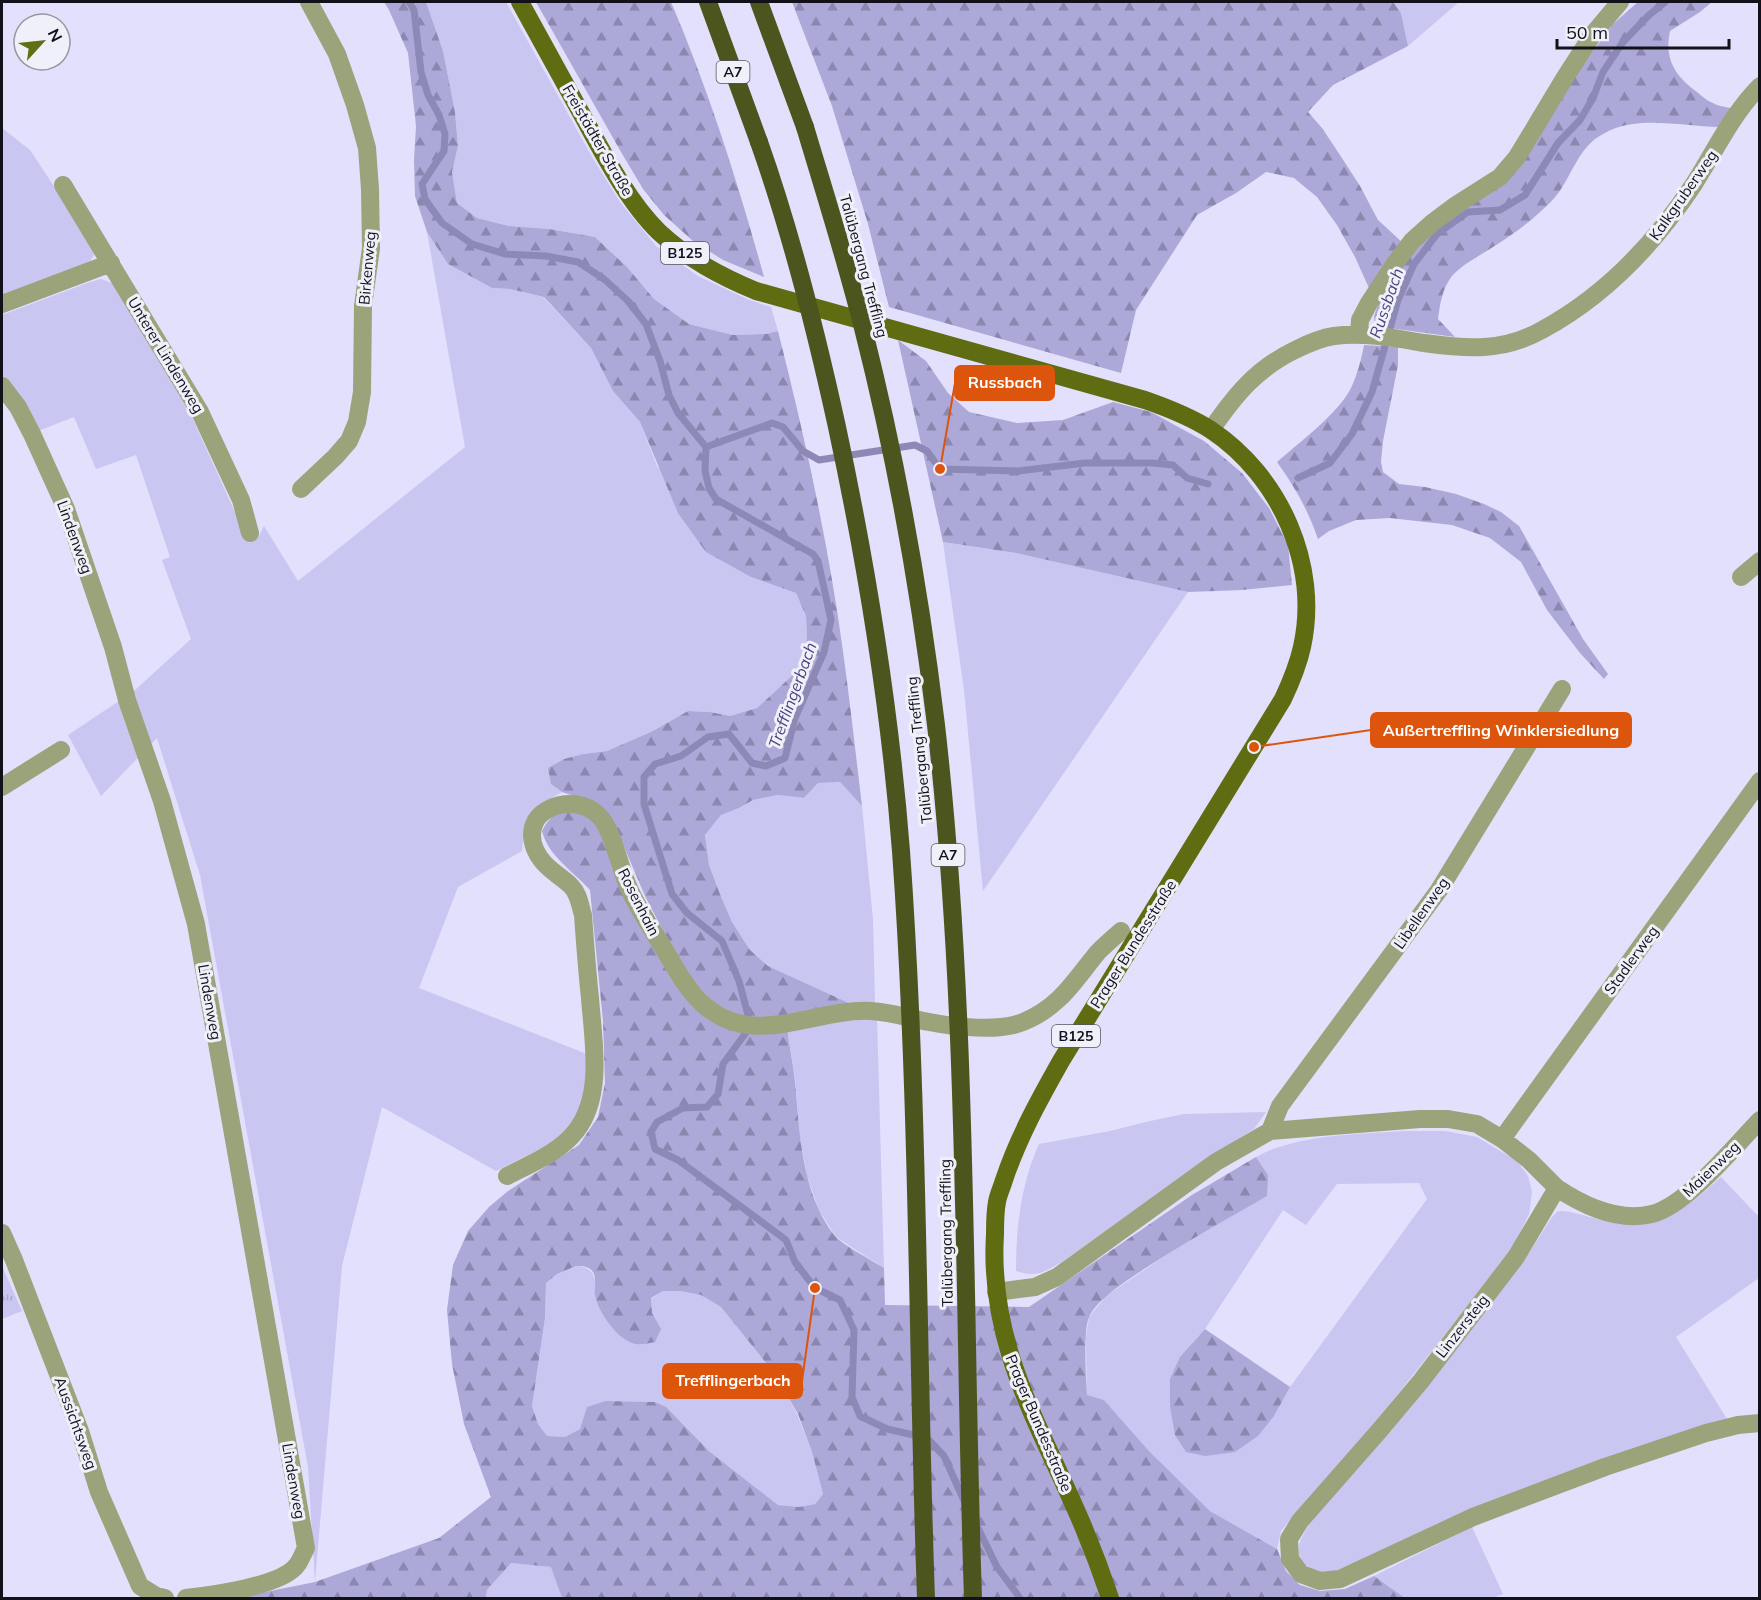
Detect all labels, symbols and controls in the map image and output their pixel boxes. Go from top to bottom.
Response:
north arrow [12,12,72,72]
scale bar [1557,12,1730,50]
text: 50 m [1566,21,1608,44]
text: N [44,25,67,45]
road number: A7 [716,61,750,83]
street label: Freistädter Straße [558,81,638,199]
street label: Kalkgruberweg [1645,146,1721,244]
street label: Talübergang Treffling [836,192,892,340]
street label: Birkenweg [354,230,380,306]
road number: B125 [661,242,709,264]
water label: Russbach [1365,265,1407,341]
street label: Unterer Lindenweg [124,293,208,417]
callout: Russbach [955,366,1054,400]
text: Russbach [968,372,1042,392]
street label: Lindenweg [53,498,97,576]
water label: Trefflingerbach [764,639,820,751]
street label: Talübergang Treffling [902,676,936,824]
callout: Außertreffling Winklersiedlung [1371,713,1631,747]
text: Außertreffling Winklersiedlung [1383,720,1619,740]
road number: A7 [932,844,964,866]
street label: Rosenhain [614,865,664,939]
street label: Libellenweg [1389,874,1453,952]
street label: Prager Bundesstraße [1086,876,1180,1012]
street label: Stadlerweg [1600,922,1662,998]
street label: Lindenweg [194,963,226,1041]
road number: B125 [1052,1025,1100,1047]
street label: Maienweg [1678,1137,1744,1201]
street label: Talübergang Treffling [935,1159,957,1307]
street label: Linzersteig [1431,1291,1493,1361]
street label: Prager Bundesstraße [1001,1351,1077,1495]
callout: Trefflingerbach [663,1364,802,1398]
text: Trefflingerbach [675,1370,791,1390]
street label: Aussichtsweg [50,1374,102,1472]
street label: Lindenweg [278,1442,310,1520]

